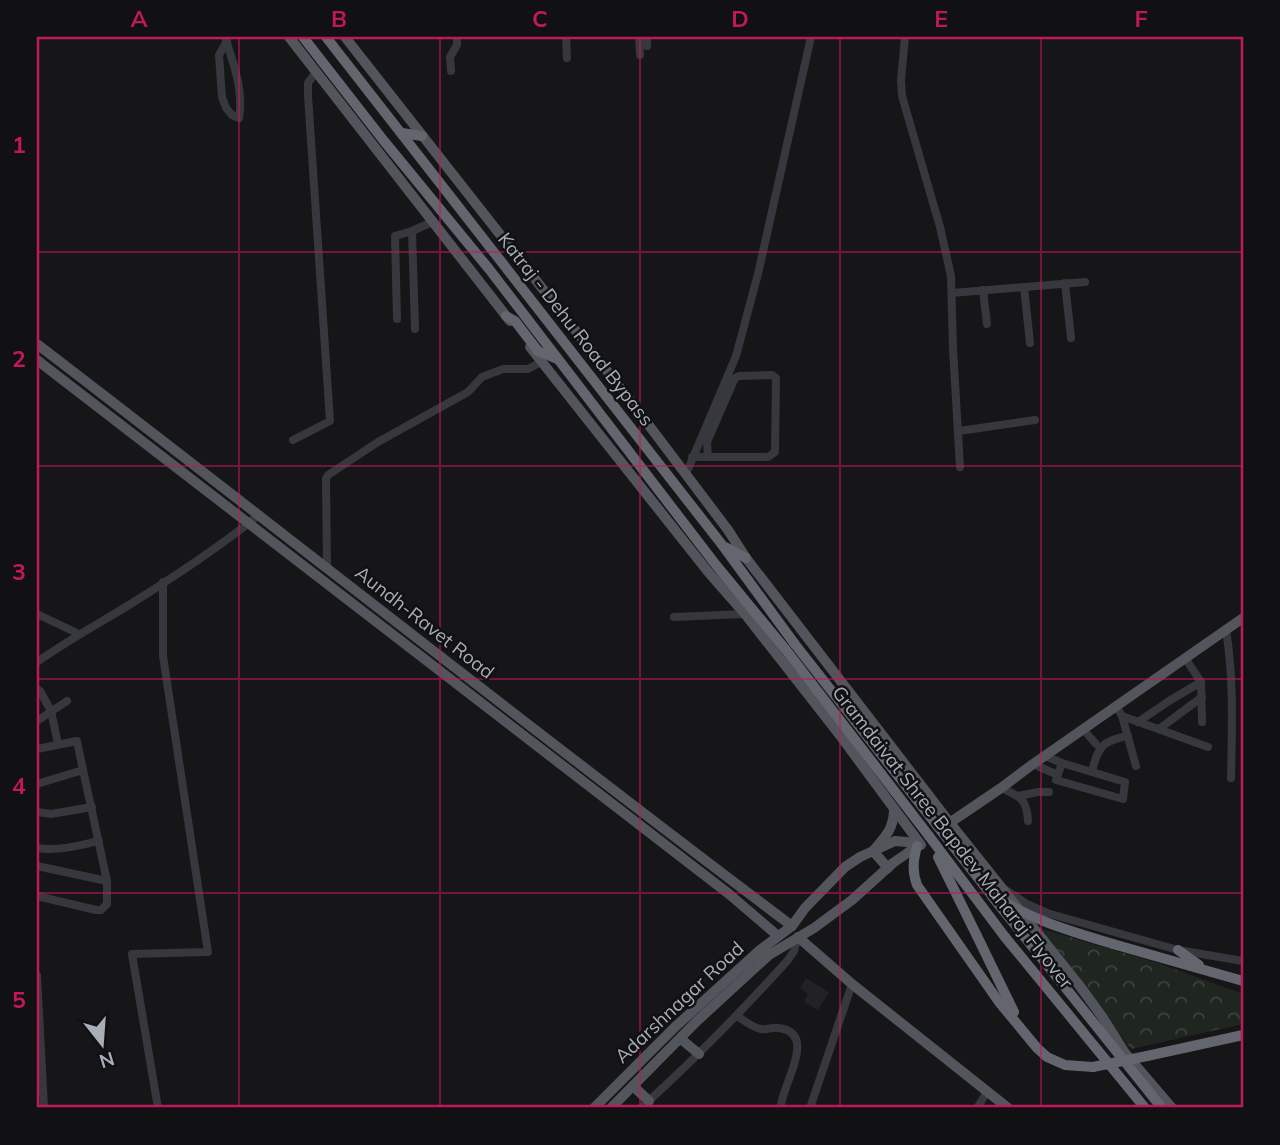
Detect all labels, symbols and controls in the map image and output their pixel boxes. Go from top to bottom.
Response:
text: A [130,4,148,33]
text: B [331,4,347,33]
text: C [532,4,548,33]
text: D [731,4,749,33]
text: E [934,4,948,33]
text: F [1134,4,1148,33]
text: 1 [12,130,26,159]
street label: Katraj - Dehu Road Bypass [493,228,659,430]
text: 2 [12,344,26,373]
text: 3 [12,557,26,586]
street label: Aundh-Ravet Road [351,560,499,684]
street label: Gramdaivat Shree Bapdev Maharaj Flyover [827,681,1079,993]
text: 4 [12,771,26,800]
street label: Adarshnagar Road [609,936,749,1068]
text: 5 [12,985,26,1014]
north arrow [66,1009,136,1078]
text: N [97,1047,117,1074]

